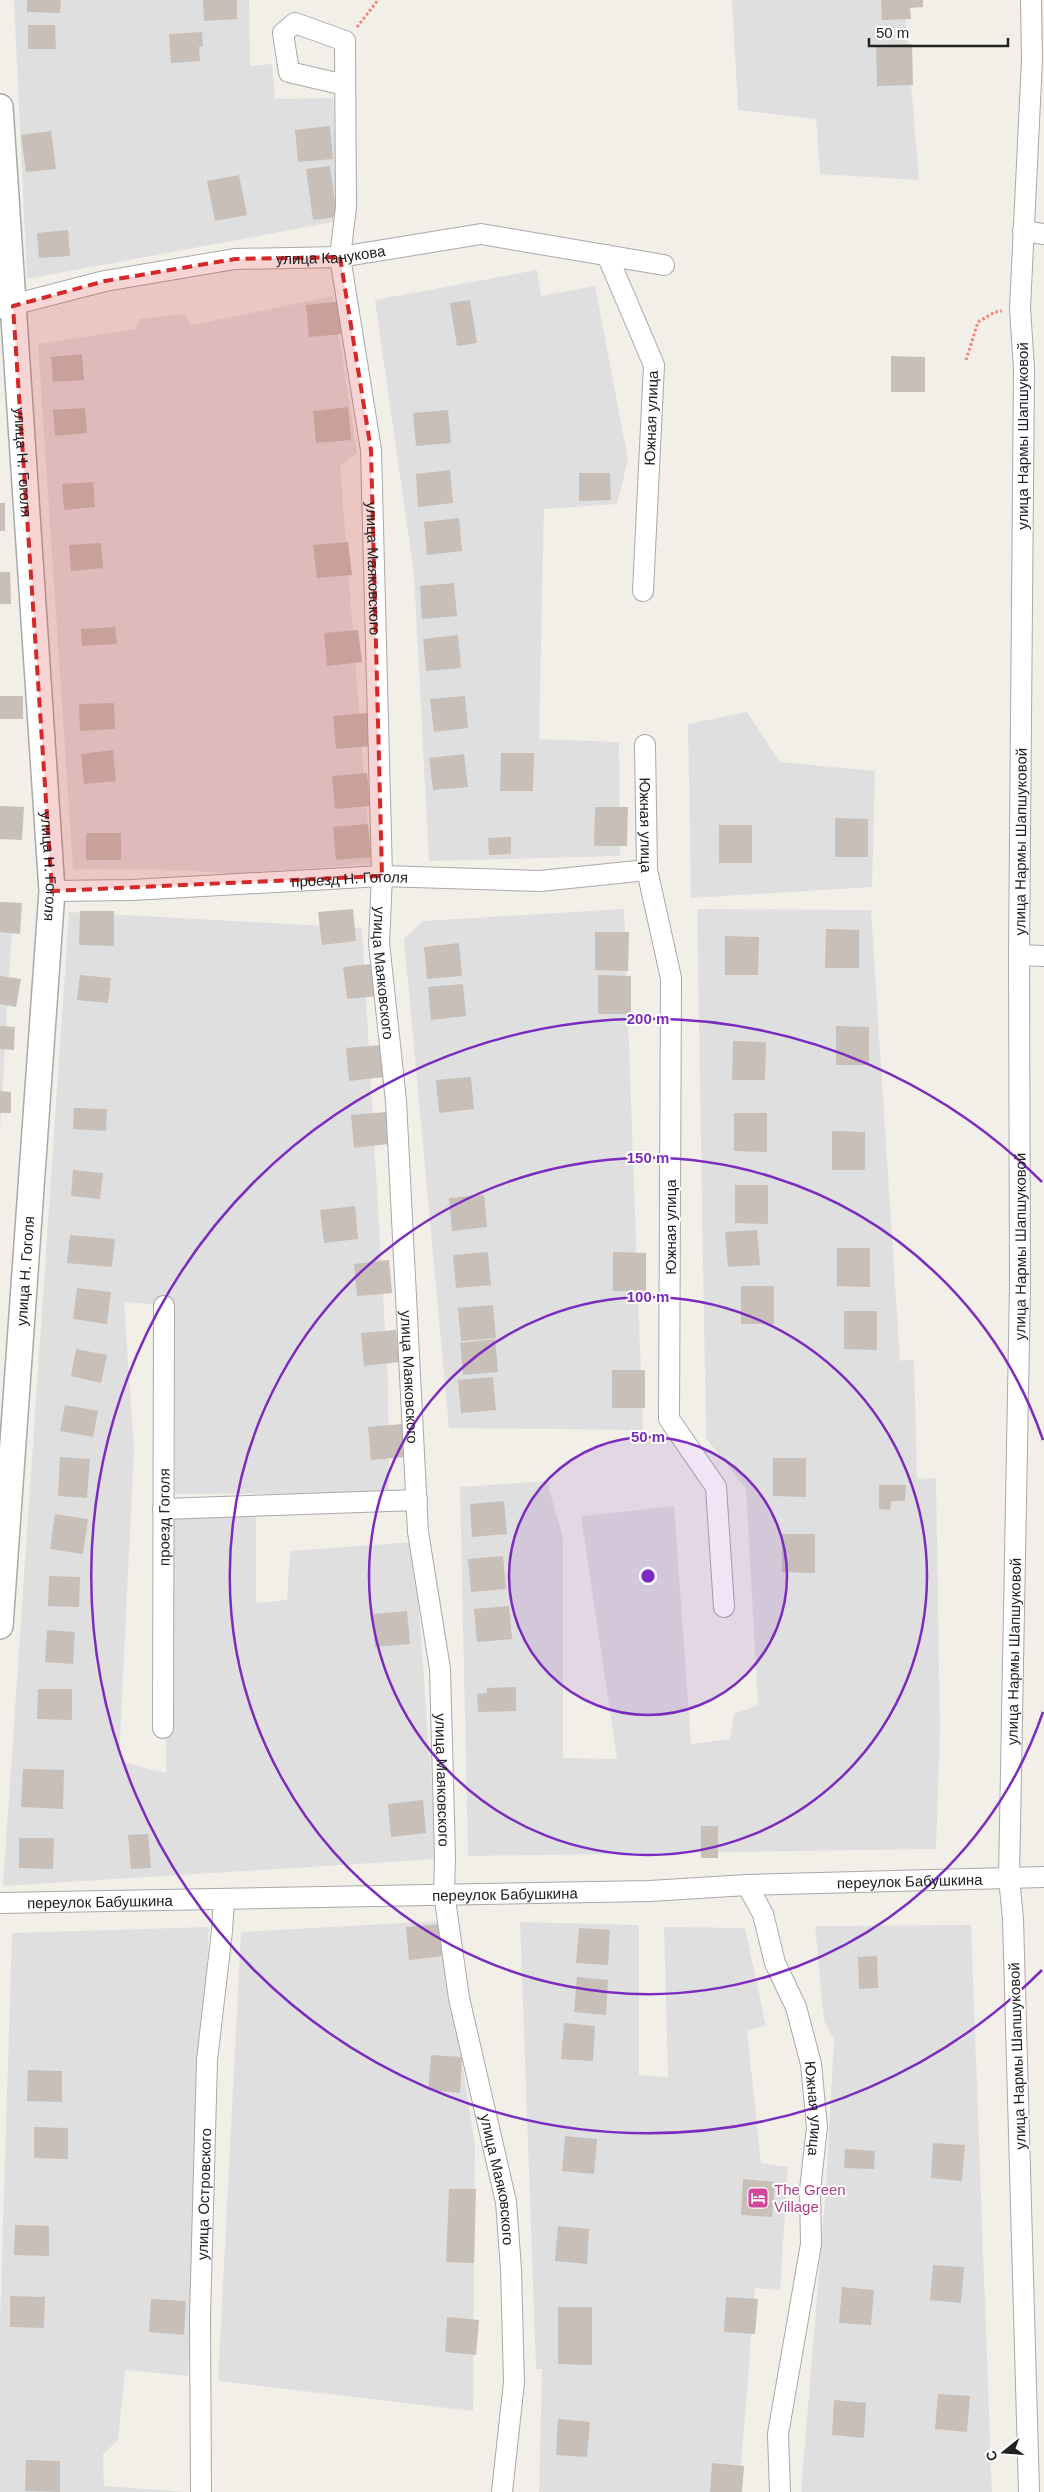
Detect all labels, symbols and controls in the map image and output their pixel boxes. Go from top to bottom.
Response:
scale bar [869,15,1008,47]
text: 50 m [876,24,909,41]
street label: улица Канукова [276,241,387,267]
street label: улица Нармы Шапшуковой [1014,342,1031,530]
street label: Южная улица [641,369,661,466]
street label: улица Н. Гоголя [11,407,36,518]
street label: улица Маяковского [364,501,384,635]
street label: улица Нармы Шапшуковой [1011,748,1029,935]
street label: Южная улица [637,777,656,873]
street label: улица Н. Гоголя [38,811,61,922]
street label: проезд Н. Гоголя [291,867,408,890]
street label: улица Маяковского [370,906,398,1040]
text: 200 m [627,1010,669,1027]
text: 150 m [627,1149,669,1166]
street label: улица Нармы Шапшуковой [1011,1153,1029,1340]
street label: Южная улица [662,1179,679,1275]
street label: улица Н. Гоголя [13,1216,37,1326]
text: 100 m [627,1288,669,1305]
street label: улица Маяковского [398,1310,422,1444]
text: 50 m [631,1428,665,1445]
street label: проезд Гоголя [155,1468,172,1566]
street label: улица Нармы Шапшуковой [1003,1558,1023,1745]
centre of rings [639,1567,657,1585]
street label: улица Маяковского [433,1713,453,1847]
street label: переулок Бабушкина [837,1870,983,1891]
street label: переулок Бабушкина [432,1884,579,1904]
street label: переулок Бабушкина [27,1891,174,1911]
street label: улица Нармы Шапшуковой [1005,1962,1029,2150]
street label: Южная улица [802,2060,826,2158]
street label: улица Маяковского [477,2112,518,2246]
street label: улица Островского [193,2128,214,2260]
place label: The Green Village [774,2181,846,2215]
hotel icon: The Green Village [746,2186,770,2210]
north arrow [979,2427,1029,2477]
text: С [982,2449,1001,2463]

